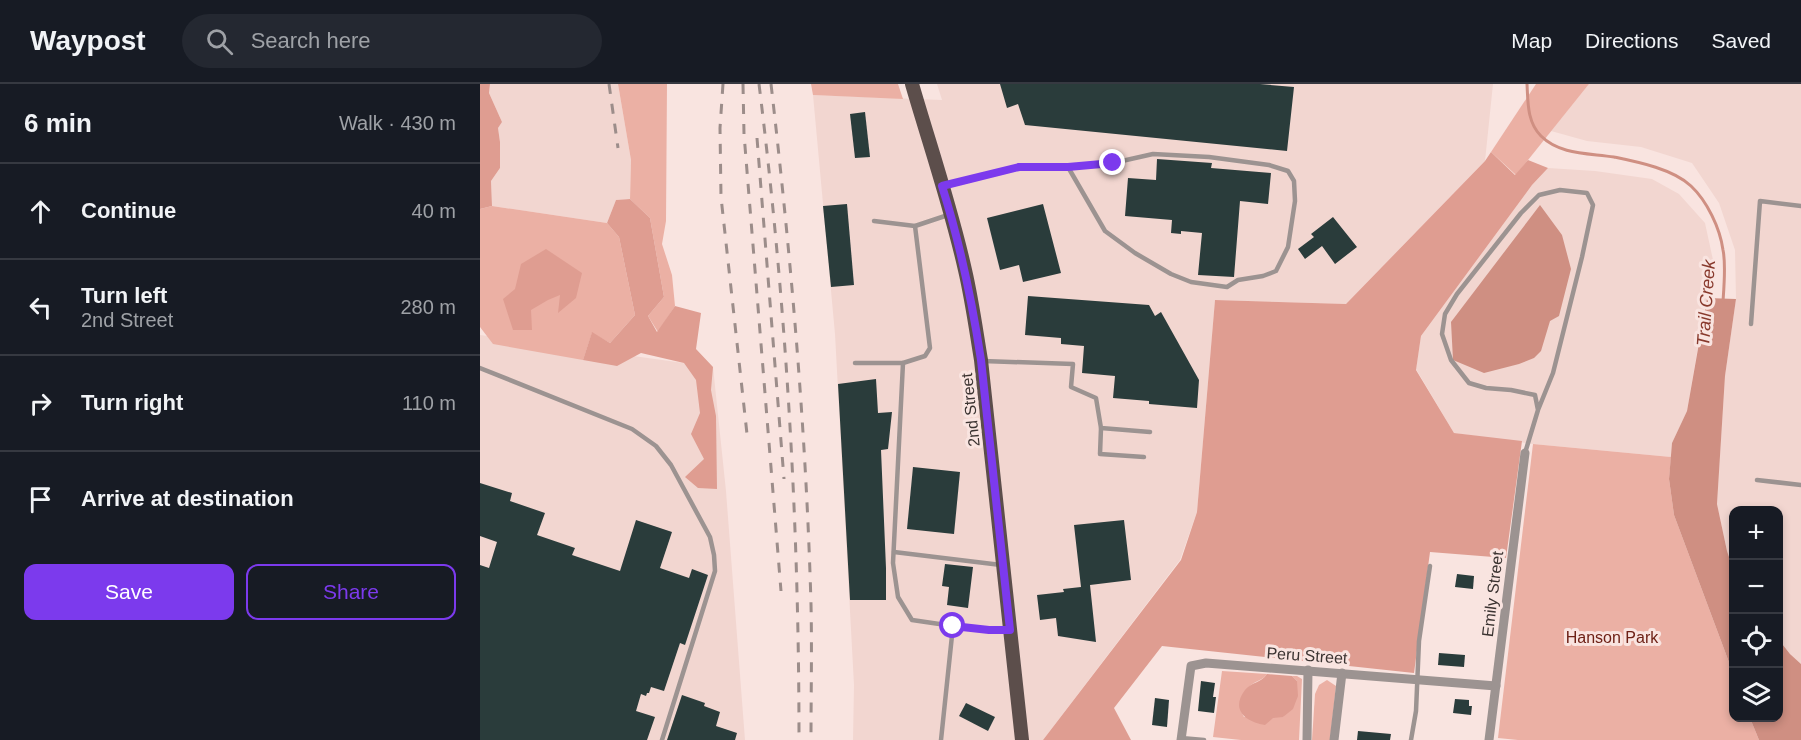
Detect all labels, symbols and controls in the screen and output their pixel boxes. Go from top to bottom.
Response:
search box [182,14,602,68]
text: Waypost [30,25,146,56]
icon: search [203,25,236,58]
text: Search here [251,28,371,53]
text: Map [1511,29,1552,52]
text: Directions [1585,29,1678,52]
text: Saved [1711,29,1771,52]
text: 6 min [24,108,92,138]
text: Walk · 430 m [339,112,456,134]
route end [1099,149,1125,175]
icon: ahead [24,195,57,228]
text: Continue [81,198,176,223]
text: 40 m [412,200,456,222]
water label: Trail Creek [1693,258,1719,347]
text: Turn left [81,283,167,308]
icon: left [24,291,57,324]
text: 280 m [400,296,456,318]
text: 2nd Street [81,309,173,331]
street label: 2nd Street [958,372,983,448]
icon: right [24,387,57,420]
text: Turn right [81,390,183,415]
text: 110 m [402,392,456,414]
icon: arrive [24,483,57,516]
text: Arrive at destination [81,486,294,511]
map controls [1729,506,1783,722]
button: + [1729,506,1783,560]
street label: Emily Street [1479,550,1506,638]
button: − [1729,560,1783,614]
button: Save [24,564,234,620]
button: Share [246,564,456,620]
route start [939,612,965,638]
button: locate [1729,614,1783,668]
park label: Hanson Park [1566,629,1659,646]
street label: Peru Street [1266,644,1348,667]
button: layers [1729,668,1783,722]

